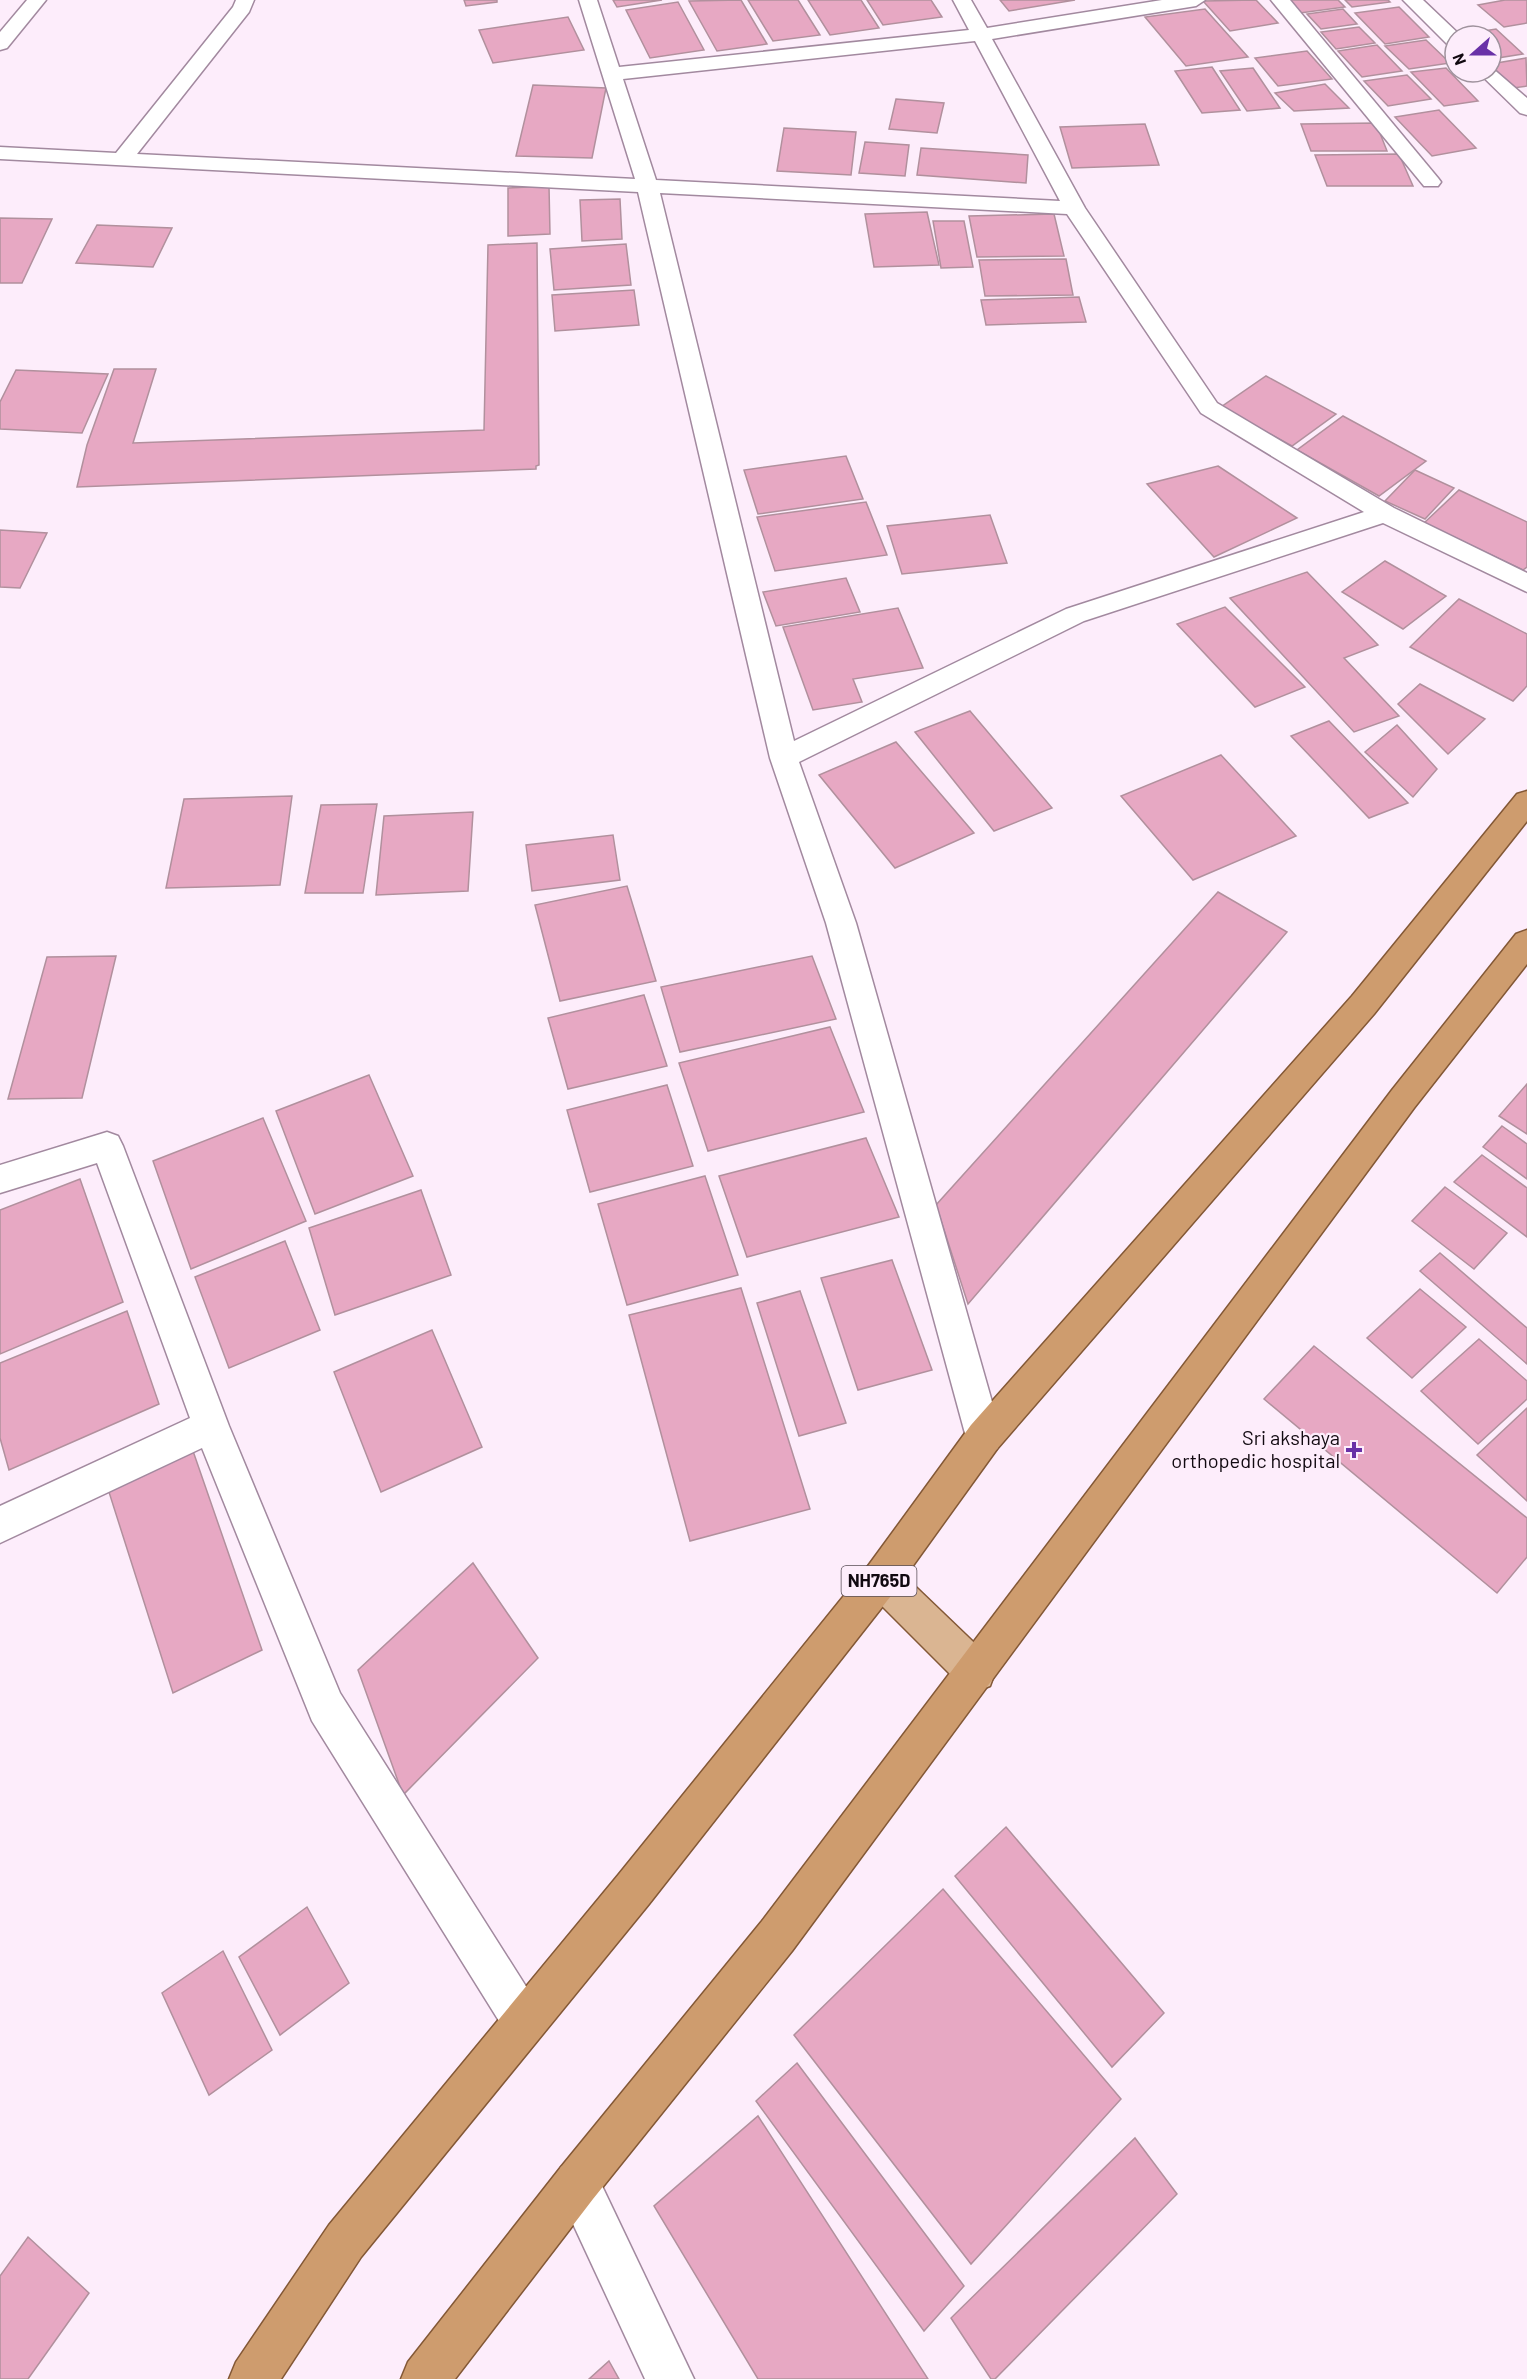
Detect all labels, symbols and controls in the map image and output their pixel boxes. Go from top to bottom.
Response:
north arrow [1443,24,1503,84]
text: N [1448,51,1469,68]
place label: Sri akshaya orthopedic hospital [1171,1425,1340,1472]
marker: Sri akshaya orthopedic hospital [1345,1441,1363,1459]
road number: NH765D [842,1566,916,1596]

